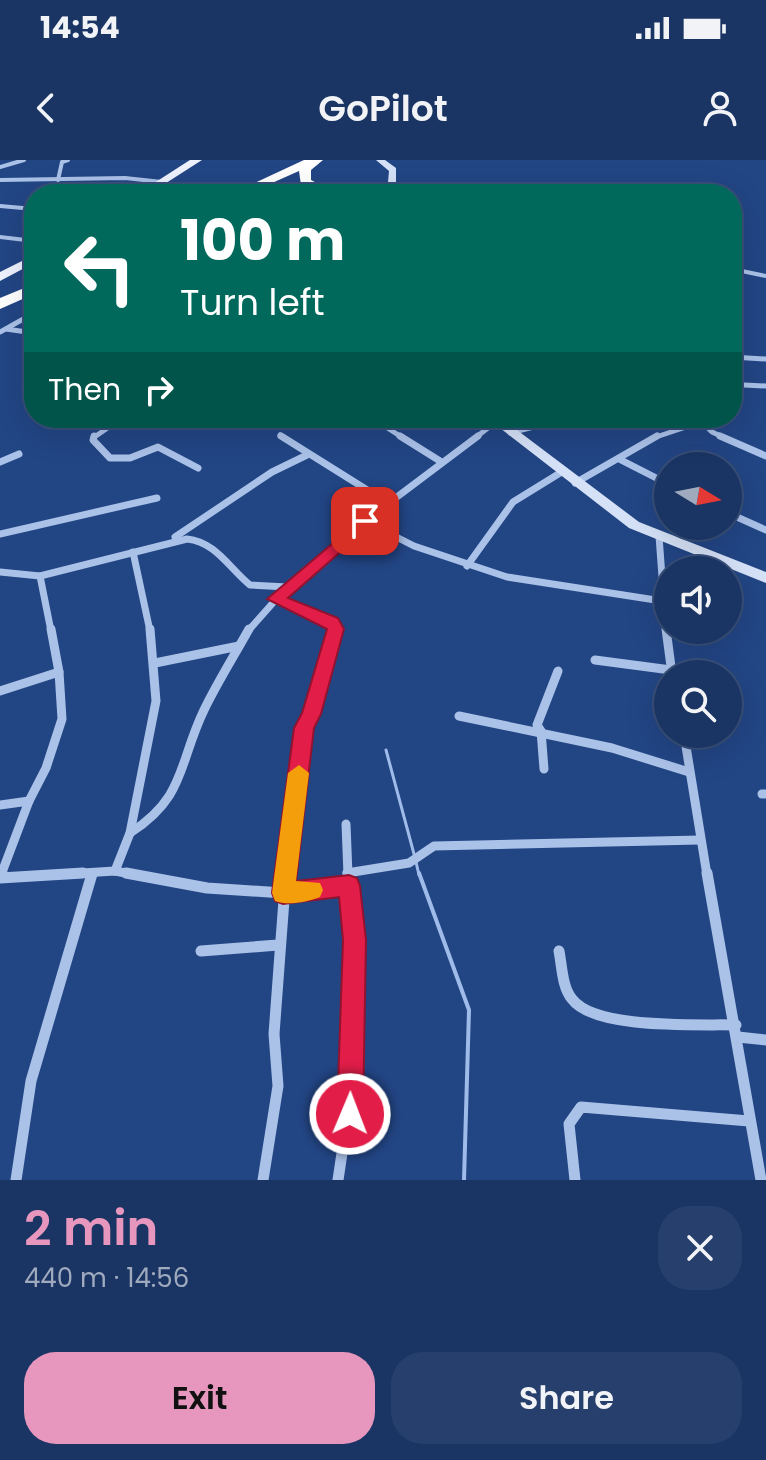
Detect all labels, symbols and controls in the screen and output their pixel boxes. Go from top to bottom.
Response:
text: 14:54 [40,6,120,49]
text: GoPilot [318,83,448,134]
icon: back [24,86,68,130]
icon: person [698,86,742,130]
text: 100 m [180,201,345,280]
icon: left [48,216,152,320]
text: Turn left [180,277,325,328]
text: Then [48,368,121,411]
icon: right [137,368,181,412]
north arrow [654,452,742,540]
map controls [654,452,742,748]
pin [331,487,399,555]
icon: arrive [343,499,387,543]
button: sound [654,556,742,644]
button: search [654,660,742,748]
position arrow [308,1072,392,1156]
text: 2 min [24,1195,158,1262]
button: close [658,1206,742,1290]
text: 440 m · 14:56 [24,1260,189,1296]
button: Exit [24,1352,375,1444]
button: Share [391,1352,742,1444]

